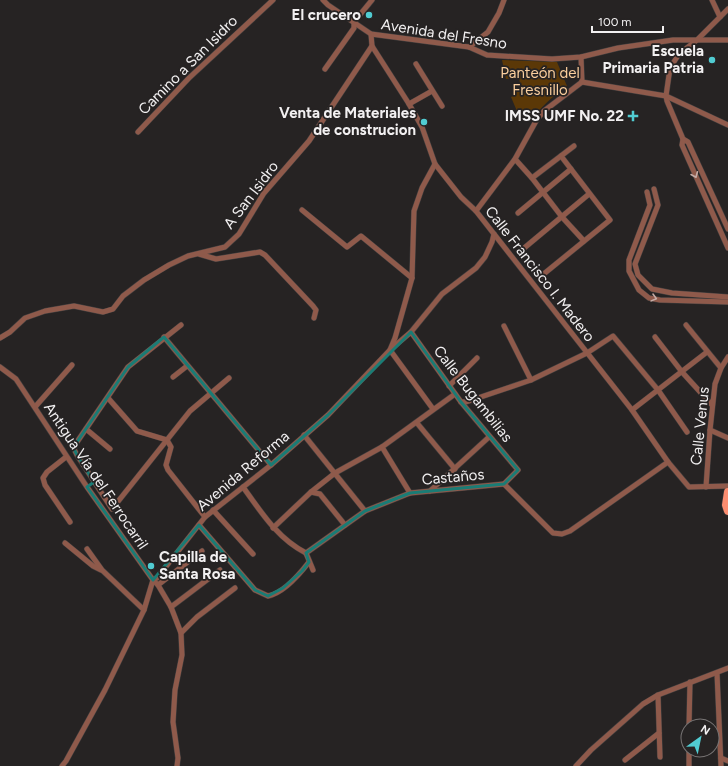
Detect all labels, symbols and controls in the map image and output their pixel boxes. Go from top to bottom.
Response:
place label: El crucero [292,6,361,24]
scale bar [592,8,663,34]
marker: El crucero [364,10,374,20]
street label: Camino a San Isidro [135,11,242,118]
street label: Avenida del Fresno [380,15,508,53]
text: 100 m [598,15,632,29]
place label: Escuela Primaria Patria [603,42,704,77]
marker: Escuela Primaria Patria [707,55,717,65]
park label: Panteón del Fresnillo [500,64,580,99]
place label: Venta de Materiales de construcion [279,104,416,139]
place label: IMSS UMF No. 22 [505,107,624,125]
marker: IMSS UMF No. 22 [627,110,639,122]
marker: Venta de Materiales de construcion [419,117,429,127]
street label: A San Isidro [220,157,282,232]
one-way arrow [690,171,698,179]
street label: Calle Francisco I. Madero [481,203,599,346]
one-way arrow [651,294,657,302]
street label: Calle Bugambilias [430,342,516,446]
street label: Calle Venus [687,386,713,466]
street label: Antigua Vía del Ferrocarril [40,399,152,553]
street label: Avenida Reforma [193,427,293,515]
street label: Castaños [421,465,485,489]
place label: Capilla de Santa Rosa [159,548,235,583]
marker: Capilla de Santa Rosa [146,561,156,571]
north arrow [680,718,720,758]
text: N [698,722,712,738]

